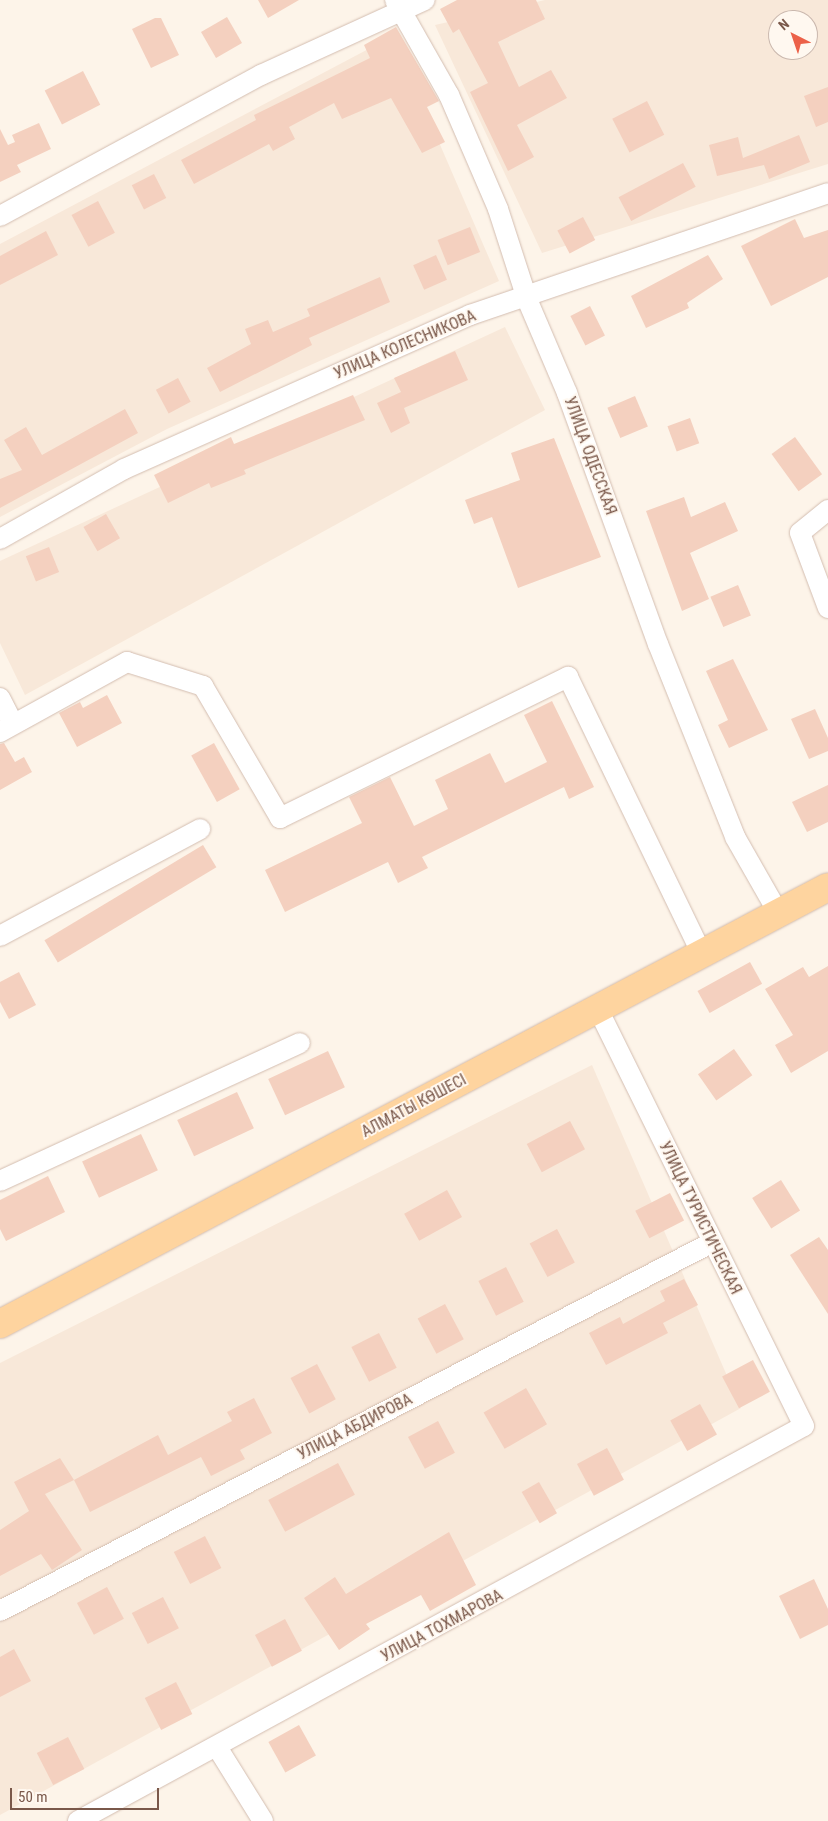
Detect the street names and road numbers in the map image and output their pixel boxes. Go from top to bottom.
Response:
street label: УЛИЦА КОЛЕСНИКОВА [331,306,479,384]
street label: УЛИЦА ОДЕССКАЯ [560,394,620,518]
street label: АЛМАТЫ КӨШЕСІ [358,1070,470,1142]
street label: УЛИЦА ТУРИСТИЧЕСКАЯ [655,1138,745,1298]
street label: УЛИЦА АБДИРОВА [294,1390,416,1464]
street label: УЛИЦА ТОХМАРОВА [378,1586,506,1666]

